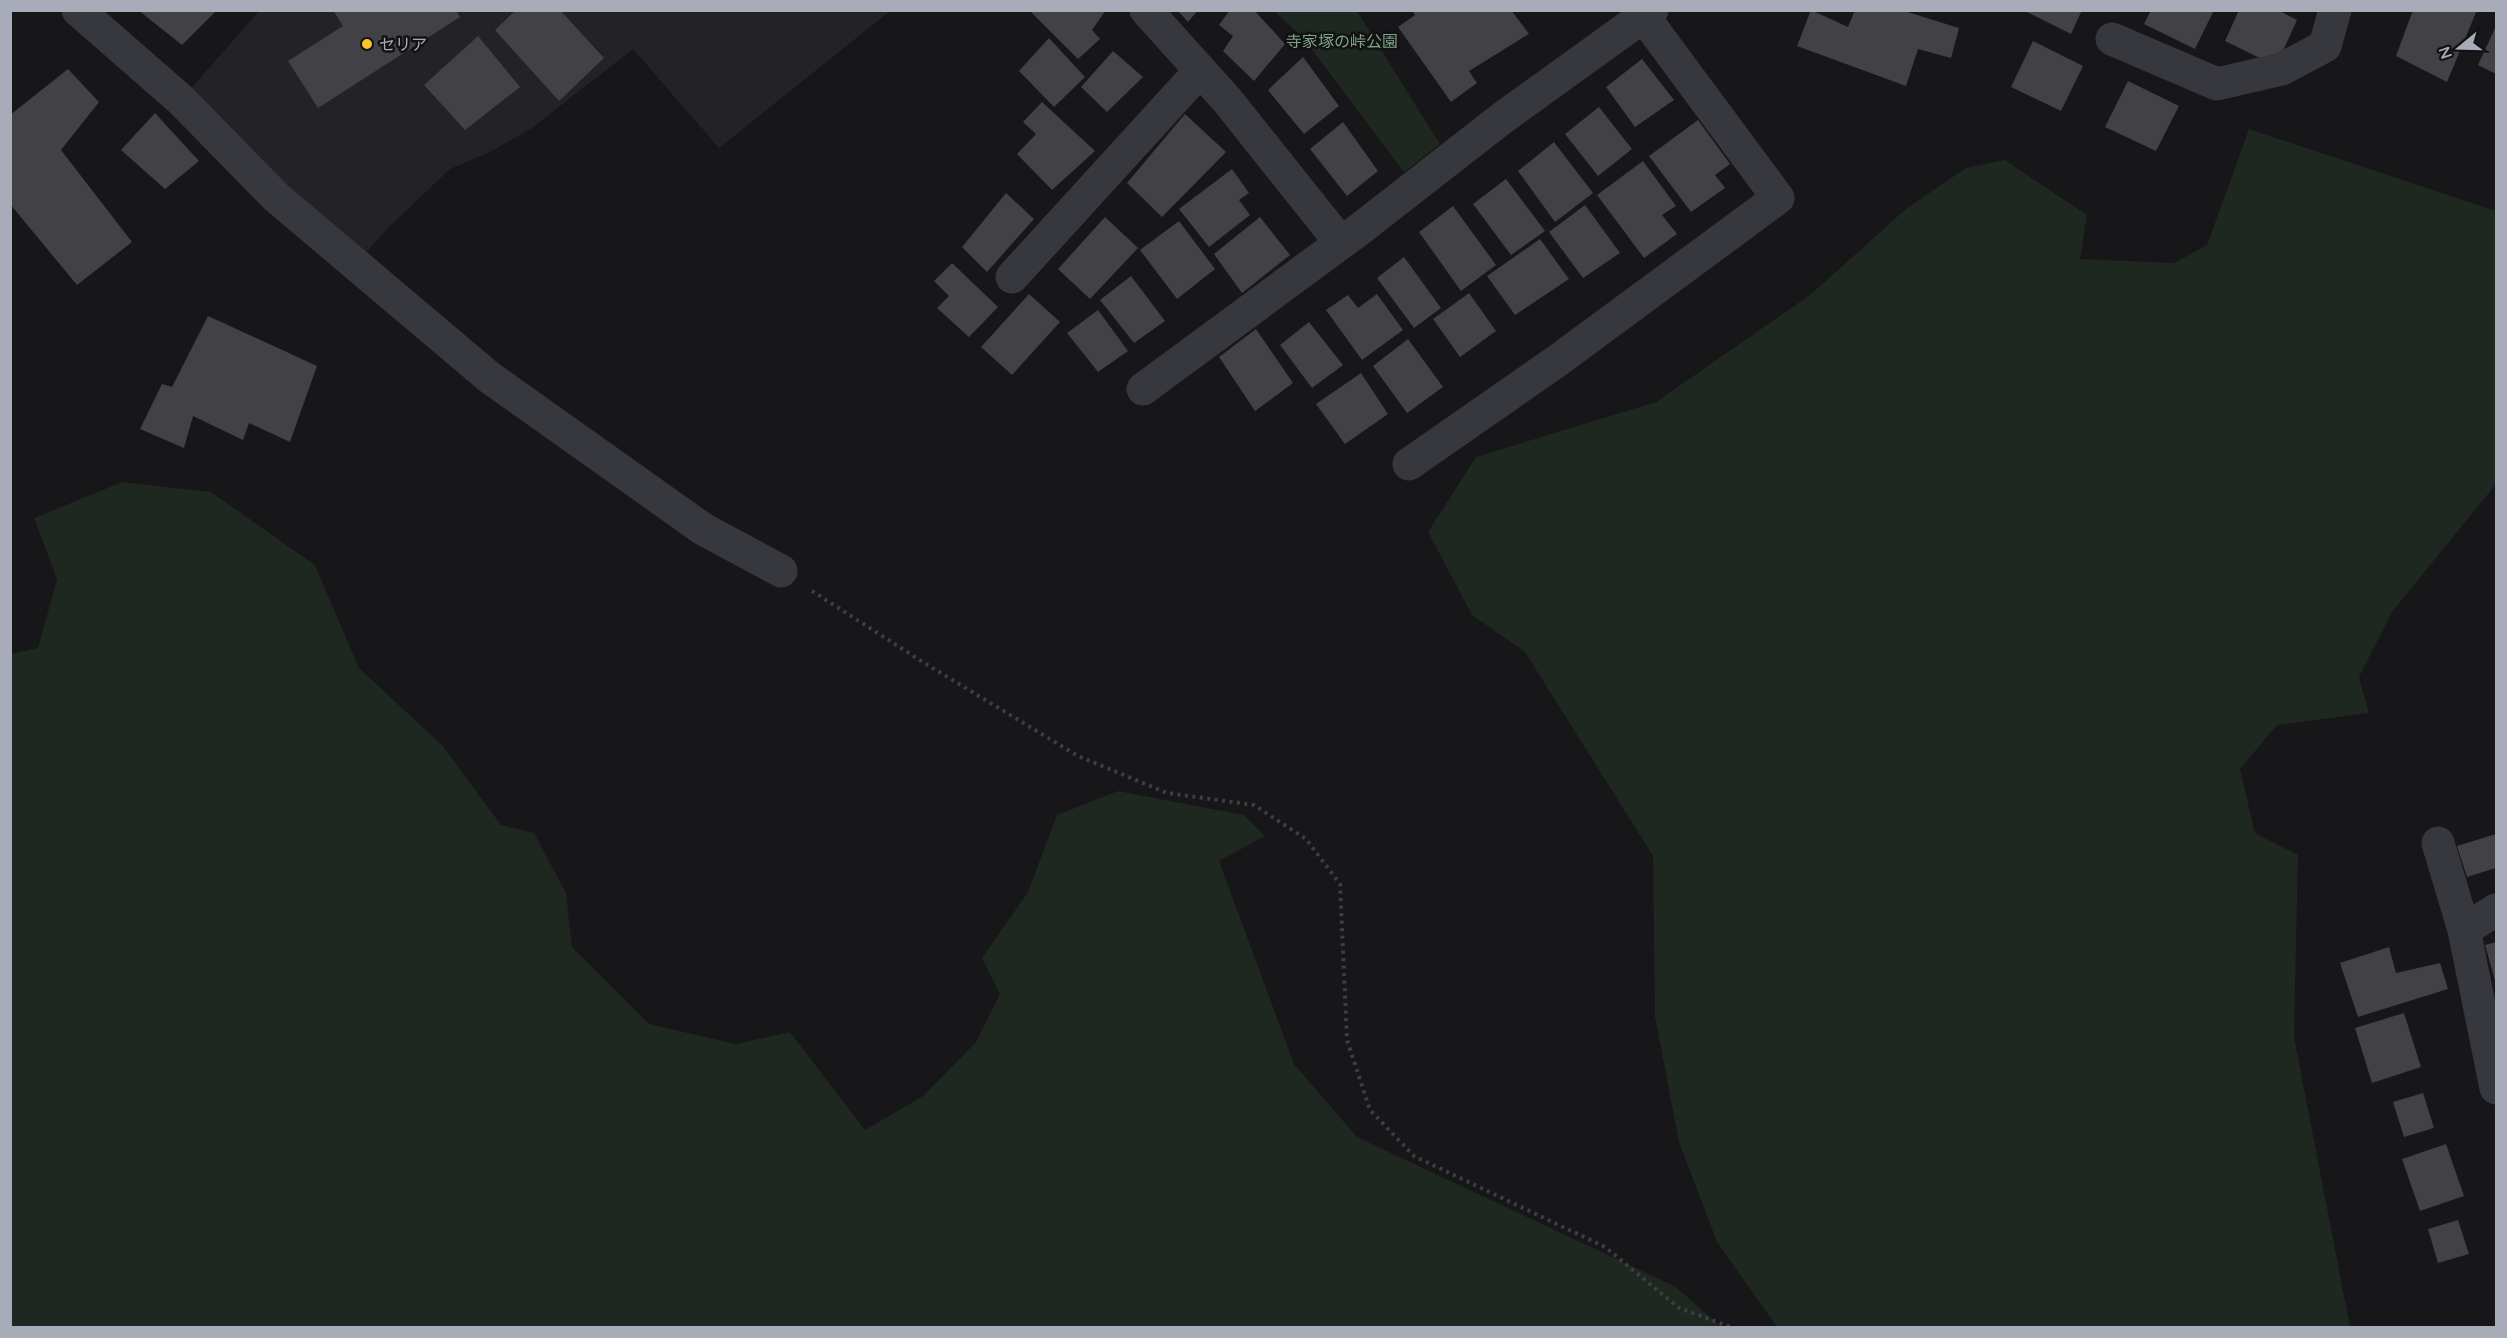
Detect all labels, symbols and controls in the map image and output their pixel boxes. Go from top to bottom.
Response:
north arrow [2429,18,2489,78]
park label: 寺家塚の峠公園 [1286,31,1398,51]
place label: セリア [379,34,427,54]
marker: セリア [360,37,374,51]
text: N [2433,44,2456,62]

